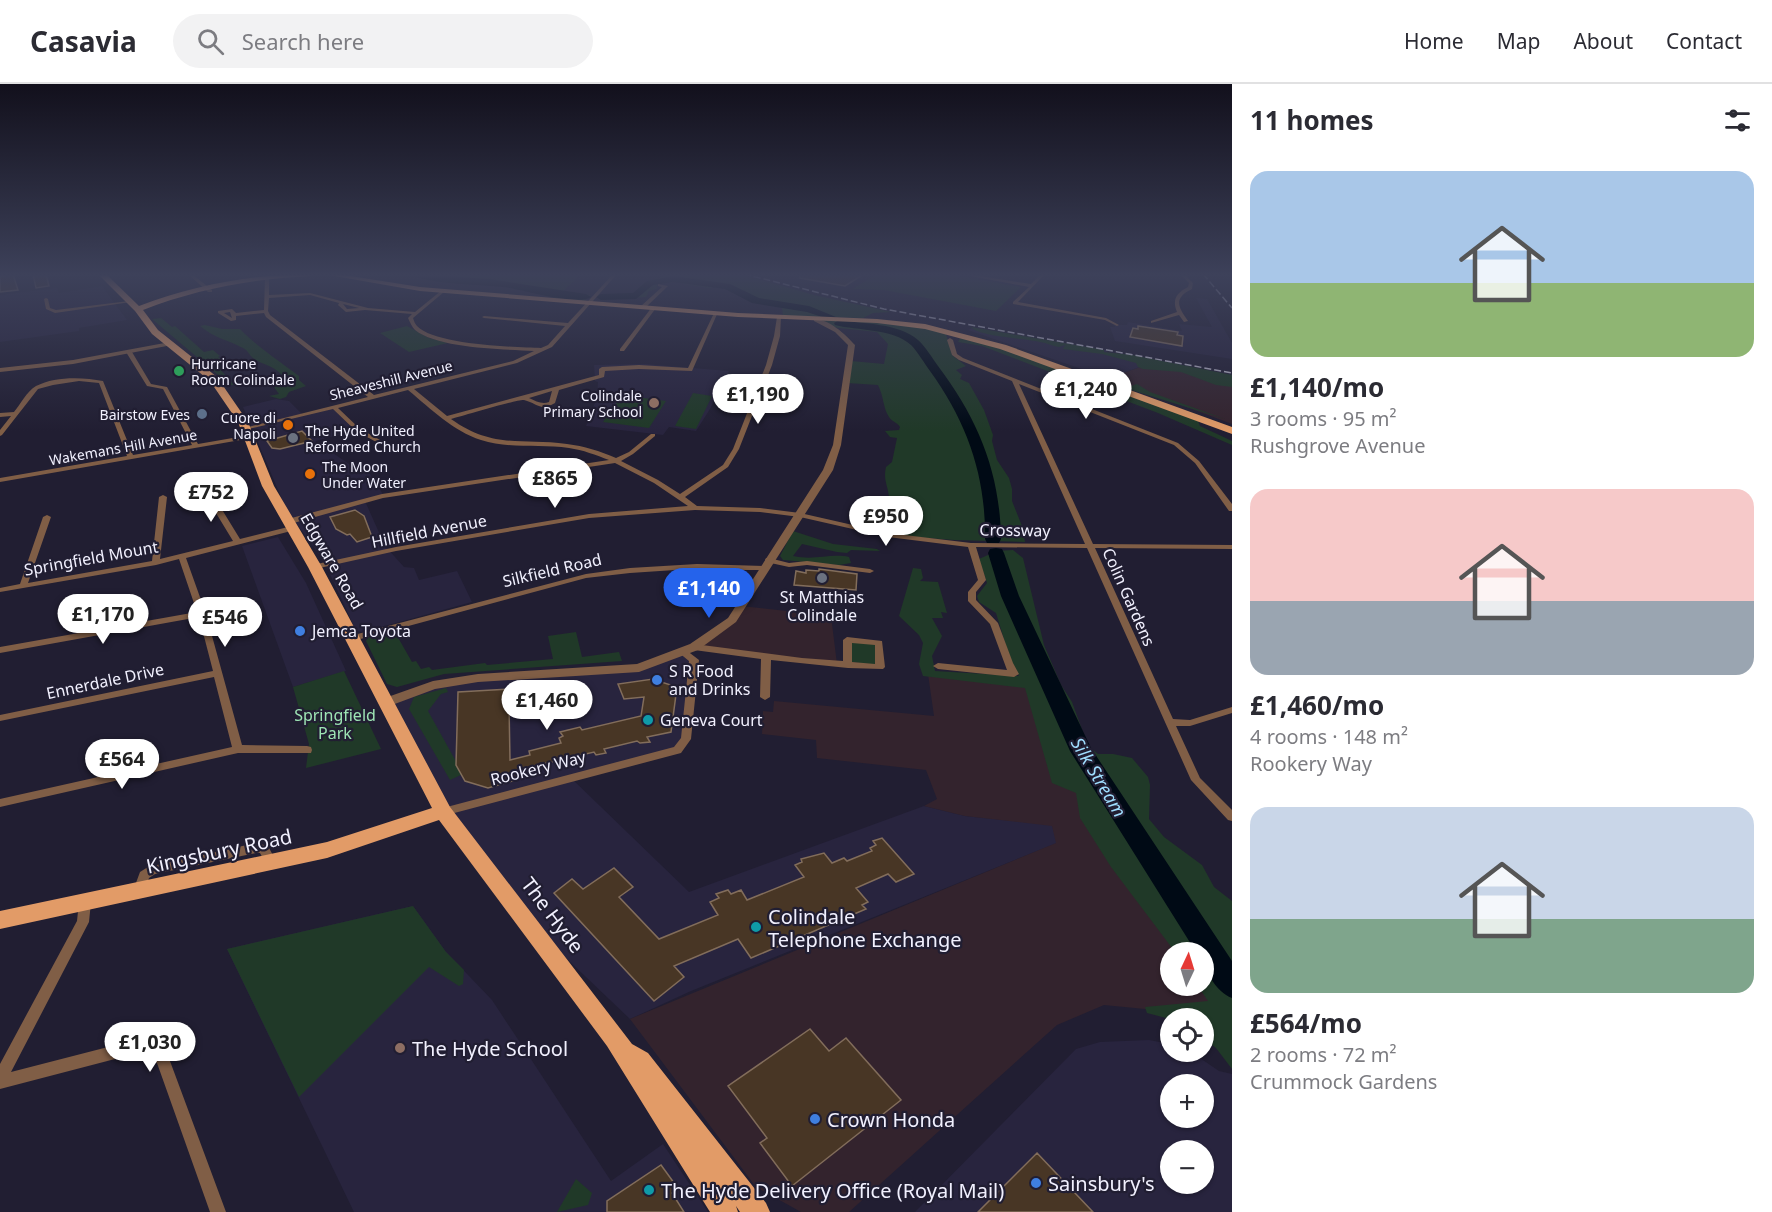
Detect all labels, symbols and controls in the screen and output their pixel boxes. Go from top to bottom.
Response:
search box [173,14,593,68]
text: Casavia [30,22,137,60]
icon: search [194,25,227,58]
text: Search here [242,26,364,56]
text: Home [1404,27,1464,55]
text: Map [1497,27,1540,55]
text: About [1573,27,1633,55]
text: Contact [1666,27,1742,55]
text: 11 homes [1250,102,1374,138]
icon: filters [1721,104,1754,137]
icon: home [1448,210,1556,318]
place label: Hurricane Room Colindale [191,354,295,389]
street label: Sheaveshill Avenue [328,356,455,404]
marker: Hurricane Room Colindale [172,364,186,378]
pin: £1,240 [1037,369,1135,420]
text: £1,140/mo [1250,369,1384,405]
pin: £1,190 [709,374,807,425]
text: £1,240 [1055,375,1117,402]
text: £1,190 [727,380,789,407]
place label: Colindale Primary School [543,386,642,421]
marker: Colindale Primary School [647,396,661,410]
place label: Bairstow Eves [100,405,190,424]
text: 3 rooms · 95 m² [1250,405,1397,432]
marker: Bairstow Eves [195,407,209,421]
place label: Cuore di Napoli [221,408,276,443]
marker: Cuore di Napoli [281,418,295,432]
place label: The Hyde United Reformed Church [305,421,421,456]
street label: Wakemans Hill Avenue [48,425,199,469]
marker: The Hyde United Reformed Church [286,431,300,445]
text: Rushgrove Avenue [1250,432,1425,459]
place label: The Moon Under Water [322,457,406,492]
pin: £865 [519,458,591,509]
text: £865 [532,464,578,491]
marker: The Moon Under Water [303,467,317,481]
pin: £752 [175,472,247,523]
text: £752 [188,478,234,505]
pin: £950 [850,496,922,547]
text: £950 [863,502,909,529]
street label: Edgware Road [295,509,369,613]
street label: Hillfield Avenue [369,509,489,553]
street label: Crossway [979,518,1052,542]
icon: home [1448,528,1556,636]
street label: Springfield Mount [22,535,160,581]
street label: Colin Gardens [1098,544,1160,650]
street label: Silkfield Road [500,548,604,592]
pin: £1,140 [660,568,758,619]
marker: St Matthias Colindale [815,571,829,585]
text: £1,140 [678,574,740,601]
place label: St Matthias Colindale [780,586,864,626]
pin: £1,170 [54,594,152,645]
pin: £546 [189,597,261,648]
text: £1,170 [72,600,134,627]
text: £546 [202,603,248,630]
place label: Jemca Toyota [310,620,411,642]
marker: Jemca Toyota [293,624,307,638]
street label: Ennerdale Drive [44,658,166,704]
place label: S R Food and Drinks [669,660,750,700]
marker: S R Food and Drinks [650,673,664,687]
pin: £1,460 [498,680,596,731]
text: £1,460 [516,686,578,713]
text: £1,460/mo [1250,687,1384,723]
park label: Springfield Park [294,704,376,744]
place label: Geneva Court [660,709,763,731]
marker: Geneva Court [641,713,655,727]
text: 4 rooms · 148 m² [1250,723,1408,750]
water label: Silk Stream [1066,733,1132,821]
pin: £564 [86,739,158,790]
text: £564 [99,745,145,772]
street label: Rookery Way [488,745,589,790]
text: Rookery Way [1250,750,1372,777]
street label: Kingsbury Road [144,822,294,880]
icon: home [1448,846,1556,954]
street label: The Hyde [516,872,590,958]
place label: Colindale Telephone Exchange [768,903,961,953]
marker: Colindale Telephone Exchange [749,920,763,934]
north arrow [1160,942,1214,996]
map controls [1160,942,1214,1194]
text: £564/mo [1250,1005,1362,1041]
button: locate [1160,1008,1214,1062]
pin: £1,030 [101,1022,199,1073]
text: £1,030 [119,1028,181,1055]
place label: The Hyde School [412,1035,568,1062]
marker: The Hyde School [393,1041,407,1055]
text: 2 rooms · 72 m² [1250,1041,1397,1068]
text: Crummock Gardens [1250,1068,1437,1095]
button: + [1160,1074,1214,1128]
place label: Crown Honda [827,1106,955,1133]
marker: Crown Honda [808,1112,822,1126]
button: − [1160,1140,1214,1194]
place label: Sainsbury's [1048,1170,1155,1197]
marker: Sainsbury's [1029,1176,1043,1190]
place label: The Hyde Delivery Office (Royal Mail) [661,1177,1004,1204]
marker: The Hyde Delivery Office (Royal Mail) [642,1183,656,1197]

